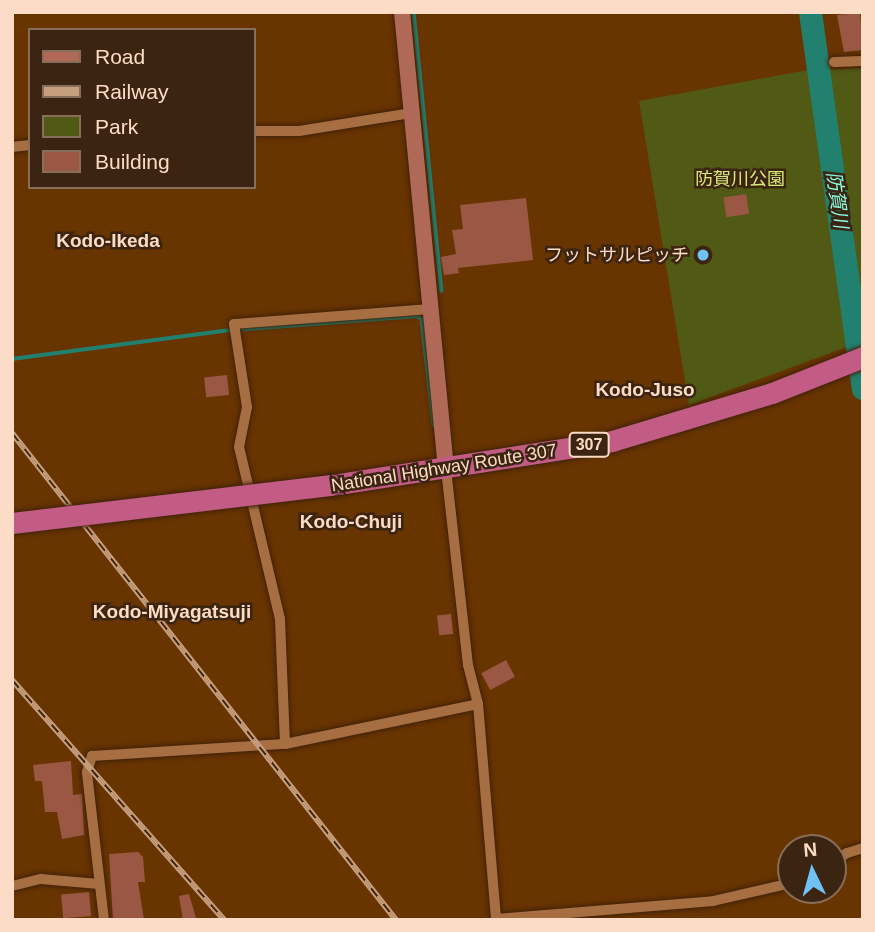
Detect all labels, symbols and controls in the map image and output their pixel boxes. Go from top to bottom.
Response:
legend [28,28,256,189]
text: Road [95,45,145,68]
text: Railway [95,80,169,103]
text: Park [95,115,138,138]
text: Building [95,150,170,173]
park label: 防賀川公園 [695,168,785,190]
water label: 防賀川 [822,170,852,230]
district label: Kodo-Ikeda [56,230,160,252]
place label: フットサルピッチ [545,244,689,266]
marker: フットサルピッチ [695,247,711,263]
district label: Kodo-Juso [595,379,695,401]
road number: 307 [568,432,610,458]
street label: National Highway Route 307 [330,439,558,497]
district label: Kodo-Chuji [300,511,402,533]
district label: Kodo-Miyagatsuji [93,601,251,623]
north arrow [777,834,847,904]
text: N [803,839,818,861]

